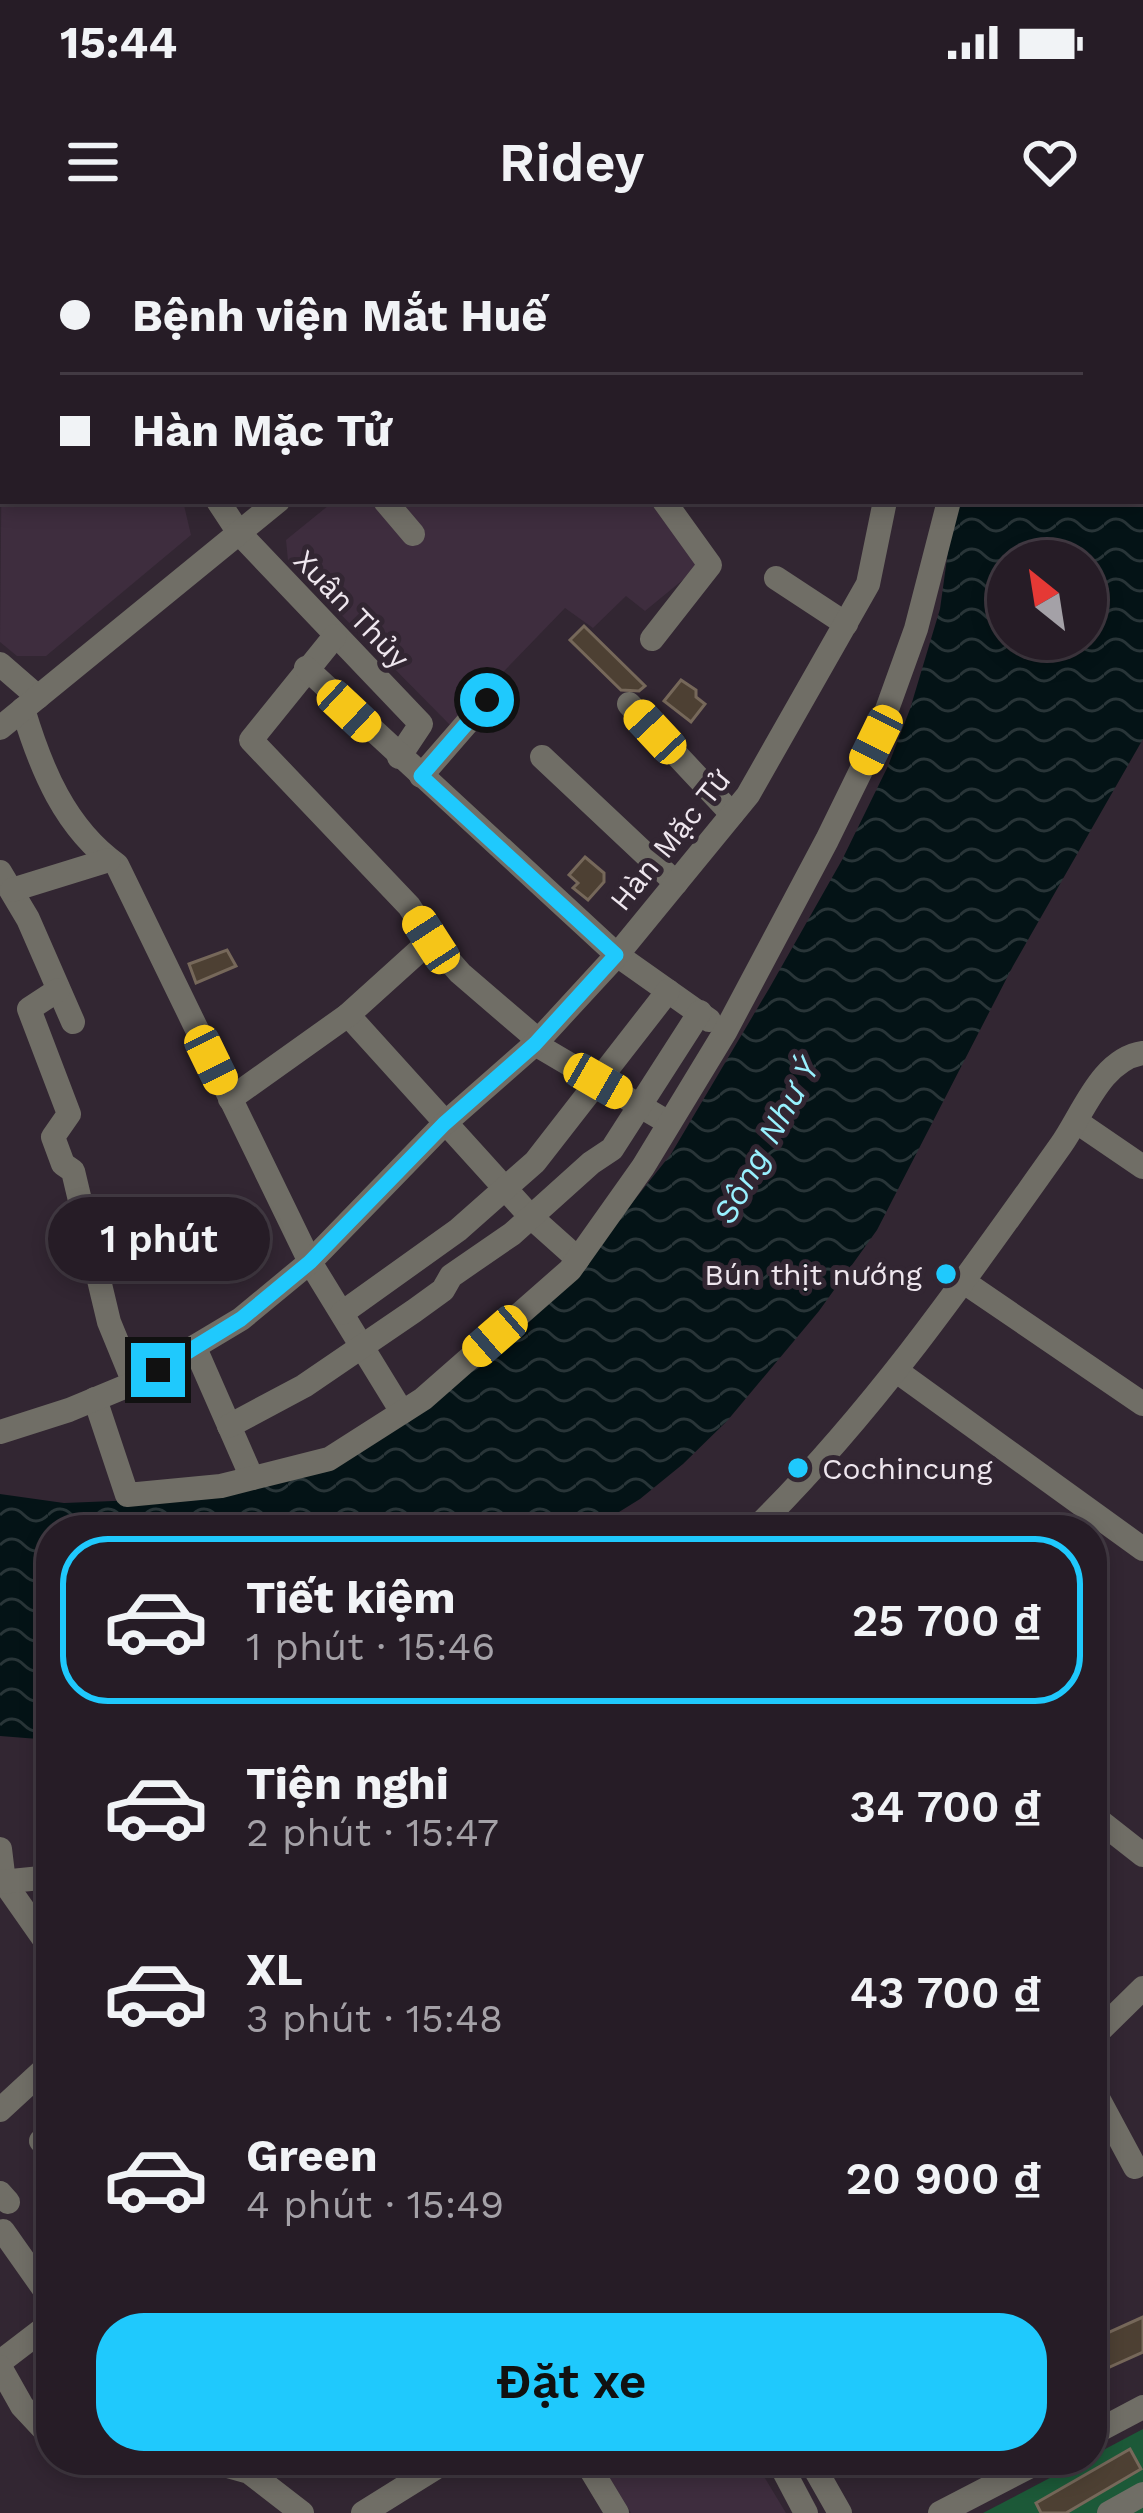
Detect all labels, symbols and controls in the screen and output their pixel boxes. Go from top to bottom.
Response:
text: 15:44 [60,16,177,69]
icon: menu [60,129,126,195]
icon: heart [1017,129,1083,195]
text: Ridey [499,131,644,194]
text: Bệnh viện Mắt Huế [132,289,547,342]
text: Hàn Mặc Tử [132,404,391,457]
north arrow [987,540,1107,660]
map controls [987,540,1107,660]
street label: Xuân Thủy [287,543,417,676]
car [310,673,388,749]
route start [460,673,514,727]
car [617,693,693,771]
car [844,700,908,780]
street label: Hàn Mặc Tử [603,762,738,917]
car [396,900,466,980]
car [179,1020,243,1100]
car [558,1047,638,1115]
water label: Sông Như Ý [705,1048,829,1231]
callout: 1 phút [47,1196,269,1280]
text: 1 phút [100,1216,218,1261]
place label: Bún thịt nướng [704,1257,922,1292]
marker: Bún thịt nướng [933,1261,959,1287]
car [456,1299,534,1373]
route end [131,1343,185,1397]
place label: Cochincung [822,1451,992,1486]
marker: Cochincung [785,1455,811,1481]
icon: car [102,1566,210,1674]
text: Tiết kiệm [246,1571,456,1624]
text: 25 700 ₫ [852,1594,1041,1647]
text: 1 phút · 15:46 [246,1624,495,1669]
icon: car [102,1752,210,1860]
text: Tiện nghi [246,1757,449,1810]
text: 34 700 ₫ [849,1780,1041,1833]
text: 2 phút · 15:47 [246,1810,499,1855]
icon: car [102,1938,210,2046]
text: XL [246,1943,303,1996]
text: 43 700 ₫ [849,1966,1041,2019]
text: 3 phút · 15:48 [246,1996,503,2041]
icon: car [102,2124,210,2232]
text: Green [246,2129,378,2182]
text: 20 900 ₫ [846,2152,1041,2205]
text: 4 phút · 15:49 [246,2182,504,2227]
button: Đặt xe [96,2313,1047,2451]

